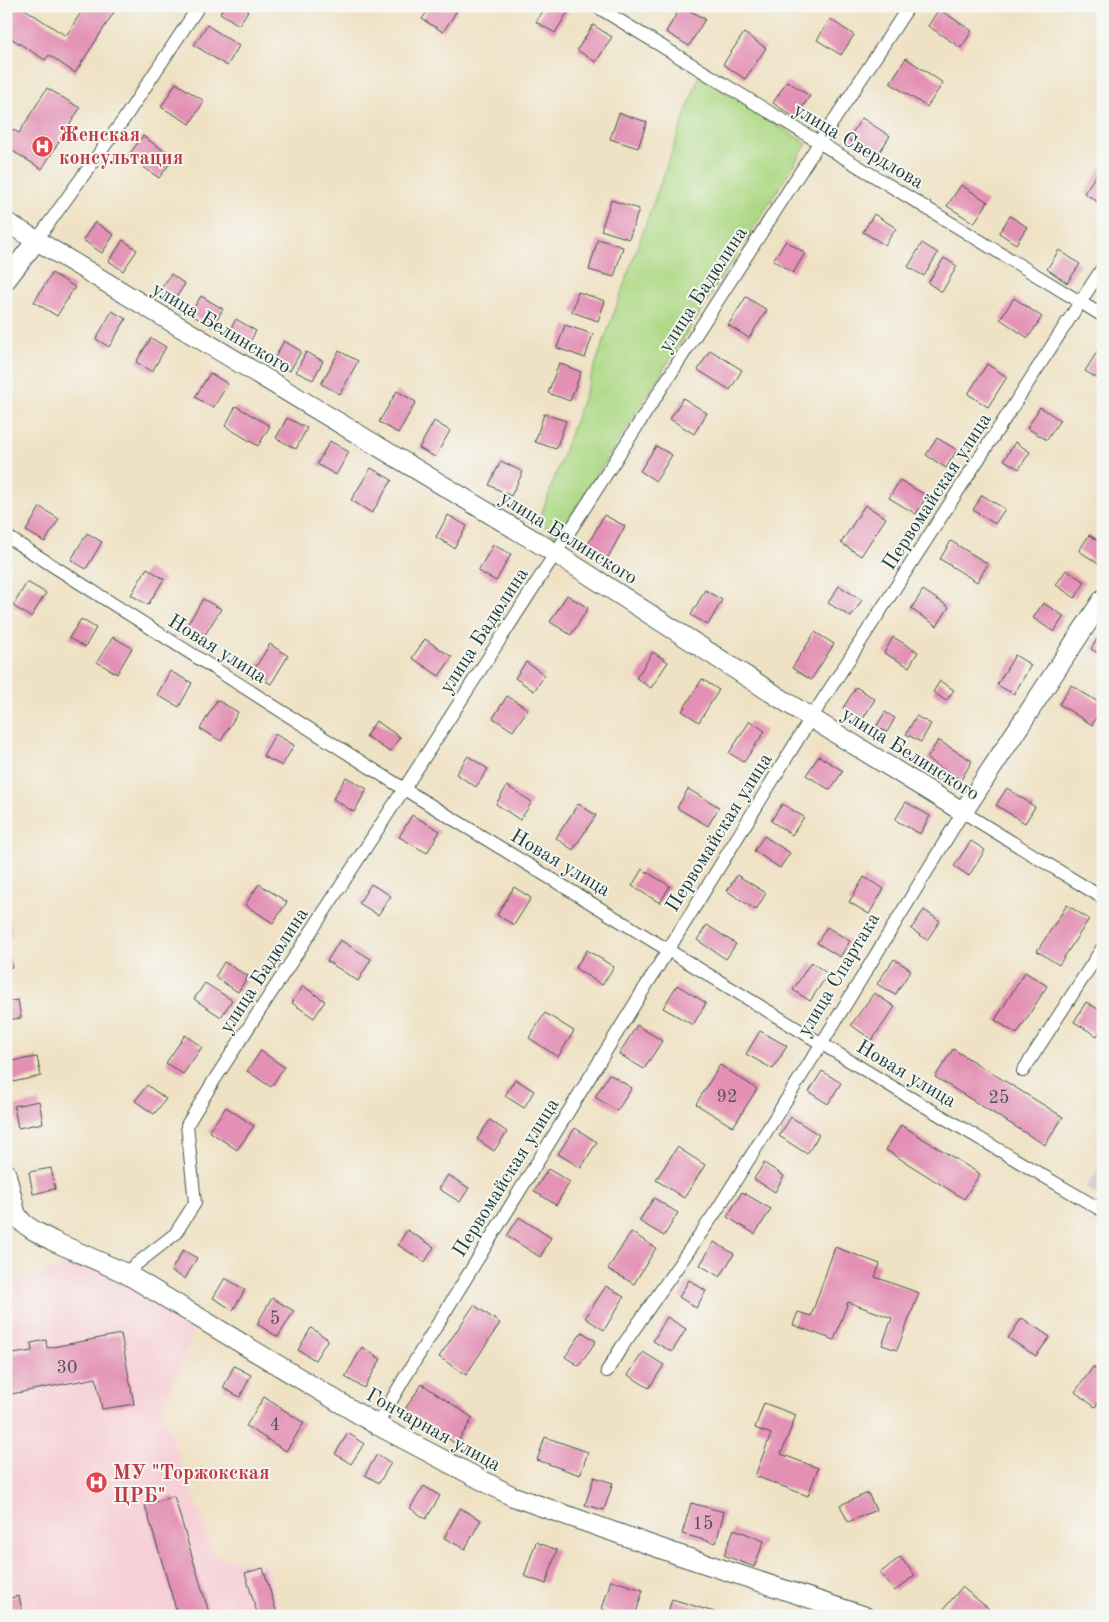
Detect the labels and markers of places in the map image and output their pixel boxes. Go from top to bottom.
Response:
place label: Женская консультация [59,126,183,169]
hospital icon: Женская консультация [31,134,55,158]
place label: МУ "Торжокская ЦРБ" [113,1464,270,1507]
hospital icon: МУ "Торжокская ЦРБ" [85,1471,109,1495]

